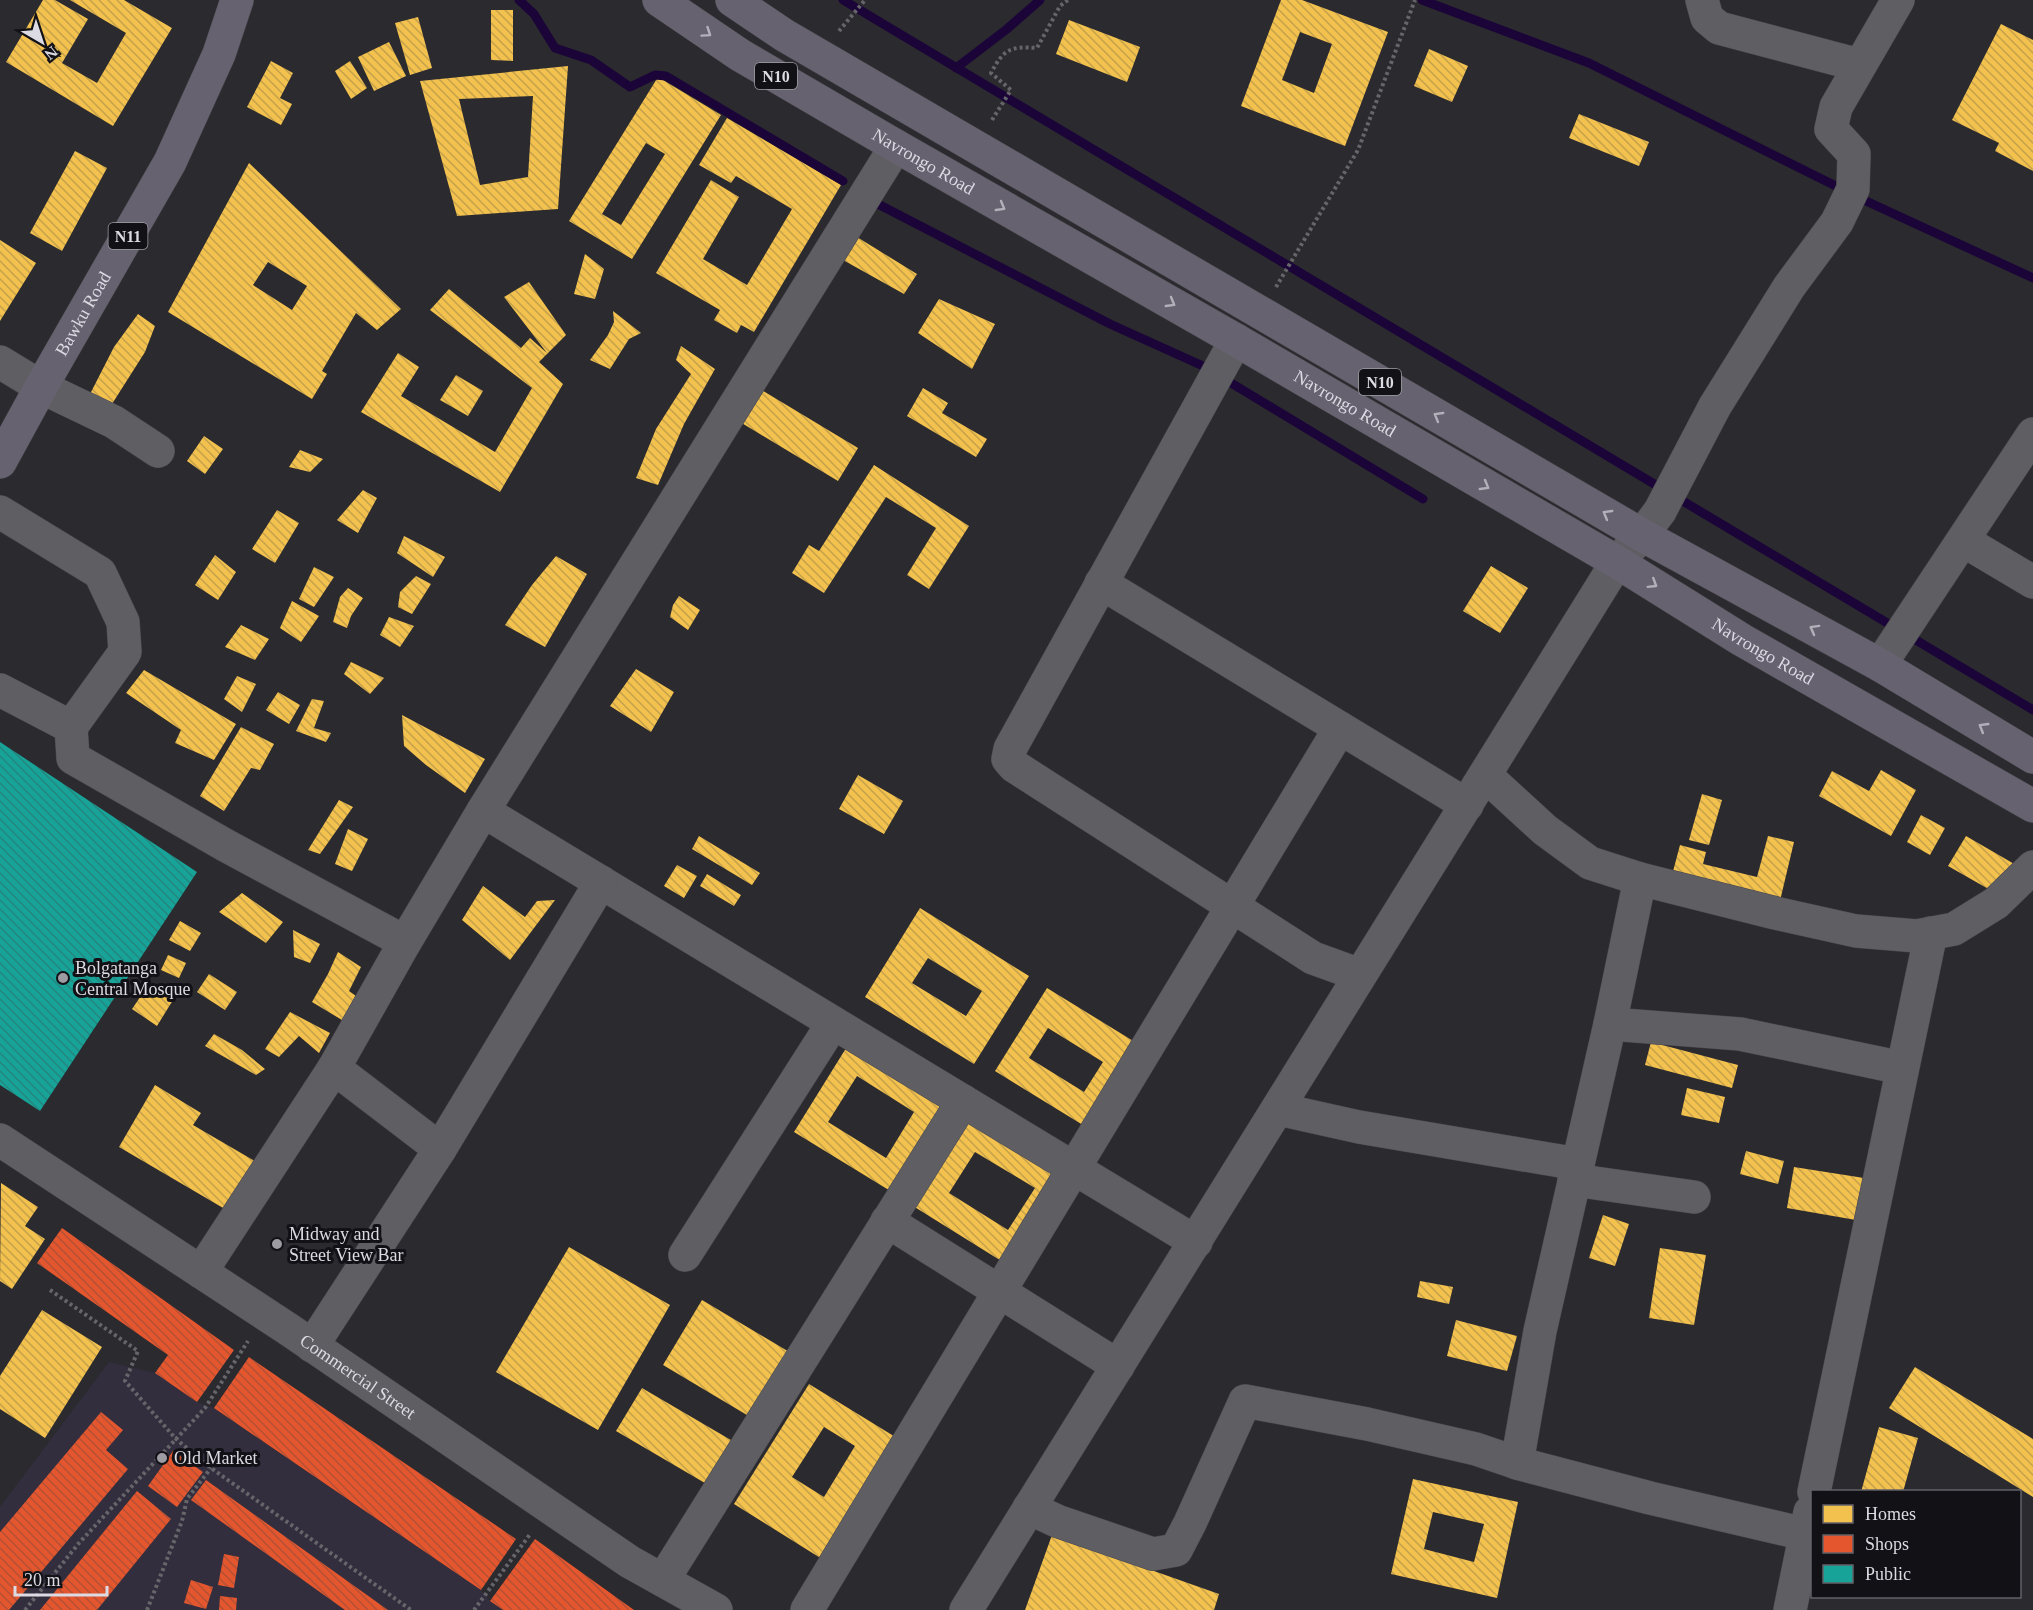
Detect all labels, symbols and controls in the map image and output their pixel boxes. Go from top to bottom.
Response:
north arrow [12,12,72,72]
one-way arrow [700,26,711,37]
text: N [41,43,61,64]
road number: N10 [755,63,797,89]
street label: Navrongo Road [869,124,978,199]
one-way arrow [995,199,1006,211]
road number: N11 [108,223,148,249]
street label: Bawku Road [51,268,115,359]
one-way arrow [1165,296,1175,308]
street label: Navrongo Road [1290,366,1399,441]
road number: N10 [1359,369,1401,395]
one-way arrow [1434,412,1444,423]
one-way arrow [1479,478,1489,490]
one-way arrow [1603,510,1613,521]
one-way arrow [1647,577,1657,589]
street label: Navrongo Road [1708,614,1817,689]
one-way arrow [1810,625,1821,636]
one-way arrow [1979,722,1989,734]
place label: Bolgatanga Central Mosque [75,958,190,999]
marker: Bolgatanga Central Mosque [56,971,70,985]
place label: Midway and Street View Bar [289,1224,404,1265]
marker: Midway and Street View Bar [270,1237,284,1251]
street label: Commercial Street [296,1330,420,1423]
place label: Old Market [174,1448,257,1468]
marker: Old Market [155,1451,169,1465]
legend [1811,1490,2021,1598]
text: Homes [1865,1504,1916,1524]
text: Shops [1865,1534,1909,1554]
scale bar [15,1559,106,1597]
text: Public [1865,1564,1911,1584]
text: 20 m [24,1570,61,1590]

